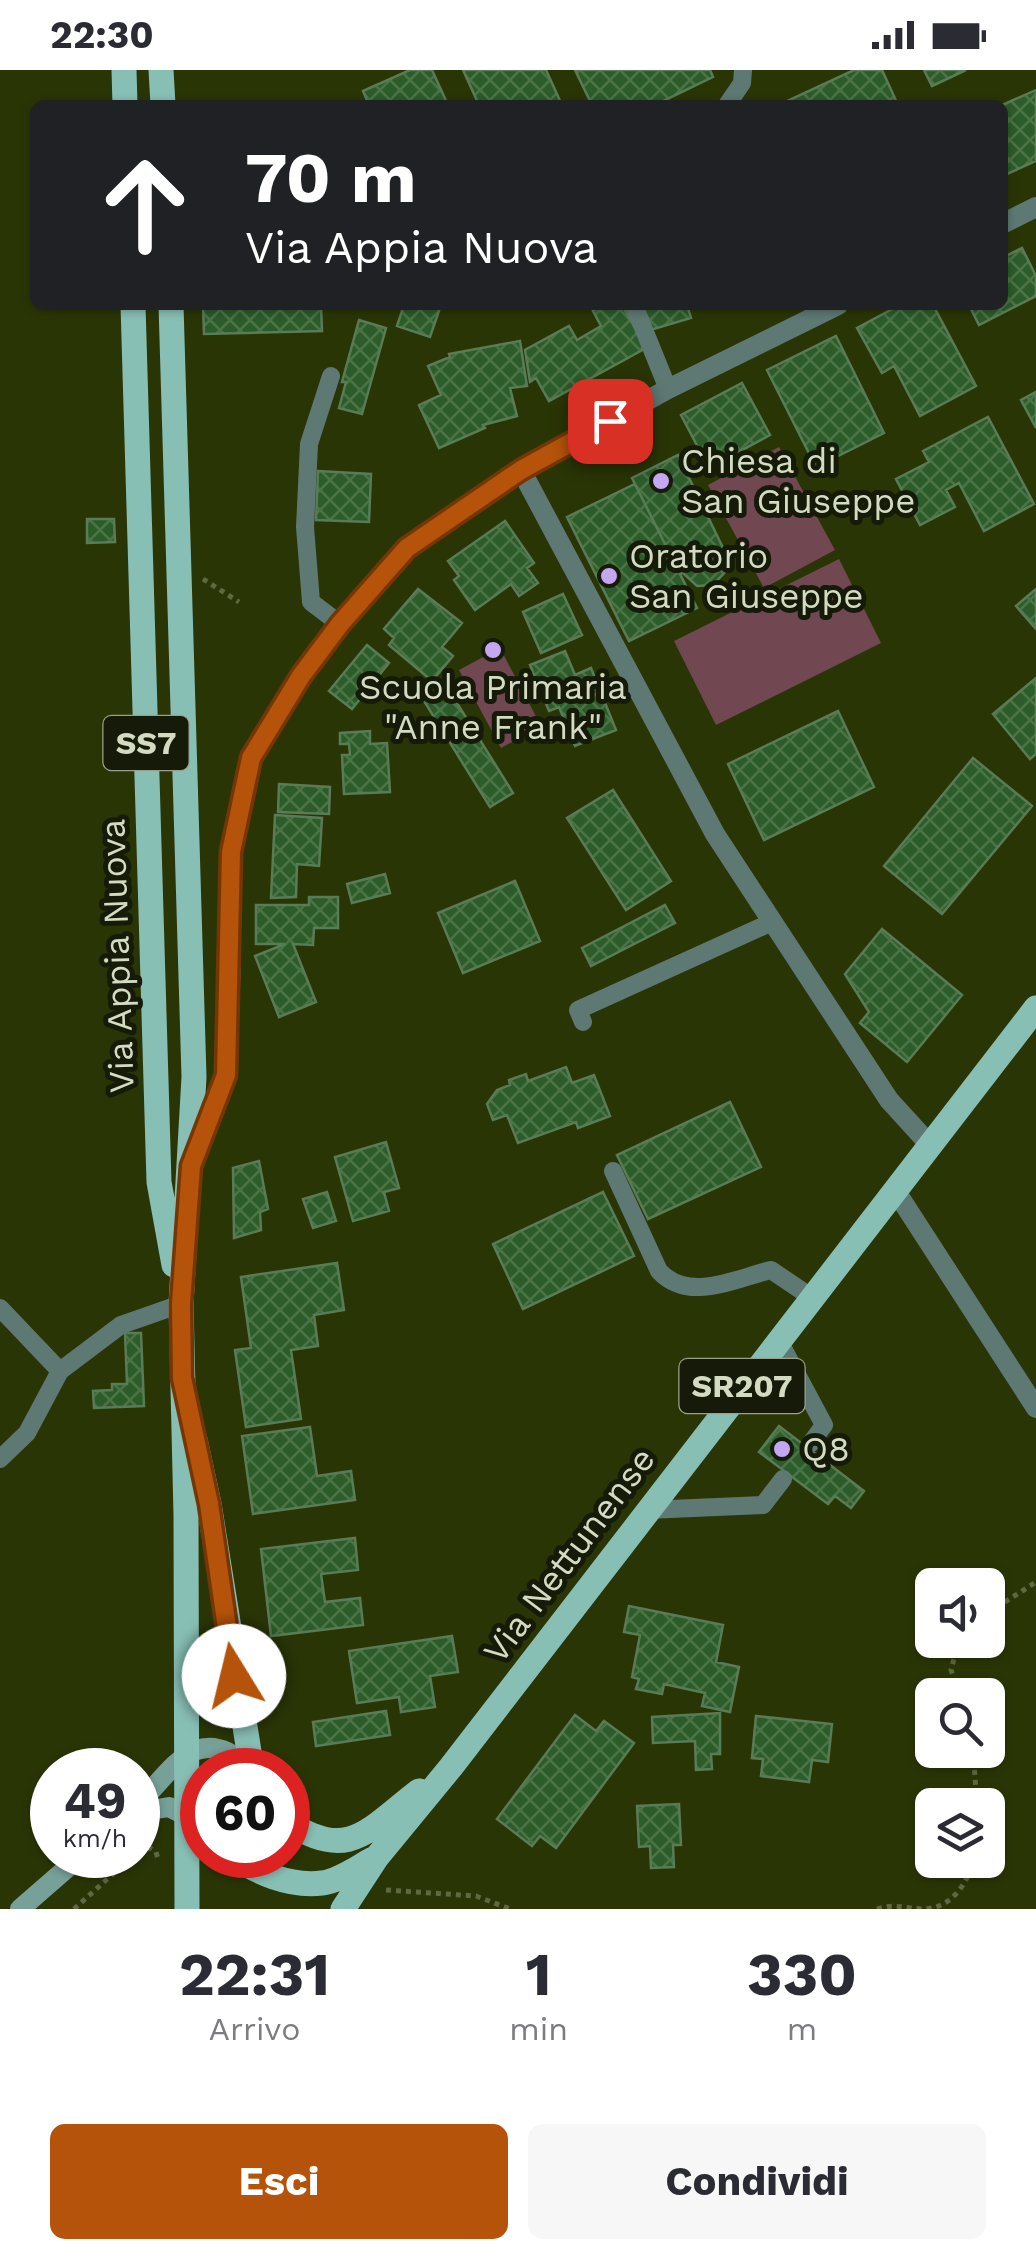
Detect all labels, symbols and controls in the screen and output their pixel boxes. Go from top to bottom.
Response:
text: 22:30 [50,13,154,57]
text: 70 m [245,137,417,219]
icon: ahead [80,140,210,270]
text: Via Appia Nuova [245,221,598,274]
pin [568,379,653,464]
icon: arrive [583,394,638,449]
place label: Chiesa di San Giuseppe [681,440,915,522]
marker: Chiesa di San Giuseppe [650,470,672,492]
place label: Oratorio San Giuseppe [629,535,863,617]
marker: Oratorio San Giuseppe [598,565,620,587]
marker: Scuola Primaria "Anne Frank" [482,639,504,661]
place label: Scuola Primaria "Anne Frank" [359,666,627,748]
road number: SS7 [104,716,188,770]
street label: Via Appia Nuova [91,818,143,1094]
road number: SR207 [680,1359,804,1413]
place label: Q8 [802,1428,850,1470]
marker: Q8 [771,1438,793,1460]
street label: Via Nettunense [474,1439,664,1671]
map controls [915,1568,1005,1878]
button: sound [915,1568,1005,1658]
position arrow [182,1624,286,1728]
button: search [915,1678,1005,1768]
speed limit sign: 60 [180,1748,310,1878]
text: 49 [63,1771,127,1830]
button: layers [915,1788,1005,1878]
text: km/h [63,1824,127,1853]
text: 22:31 [179,1939,330,2010]
text: 1 [526,1939,552,2010]
text: 330 [747,1939,857,2010]
text: Arrivo [209,2010,300,2048]
text: min [509,2010,568,2048]
text: m [787,2010,817,2048]
button: Esci [50,2124,508,2239]
button: Condividi [528,2124,986,2239]

